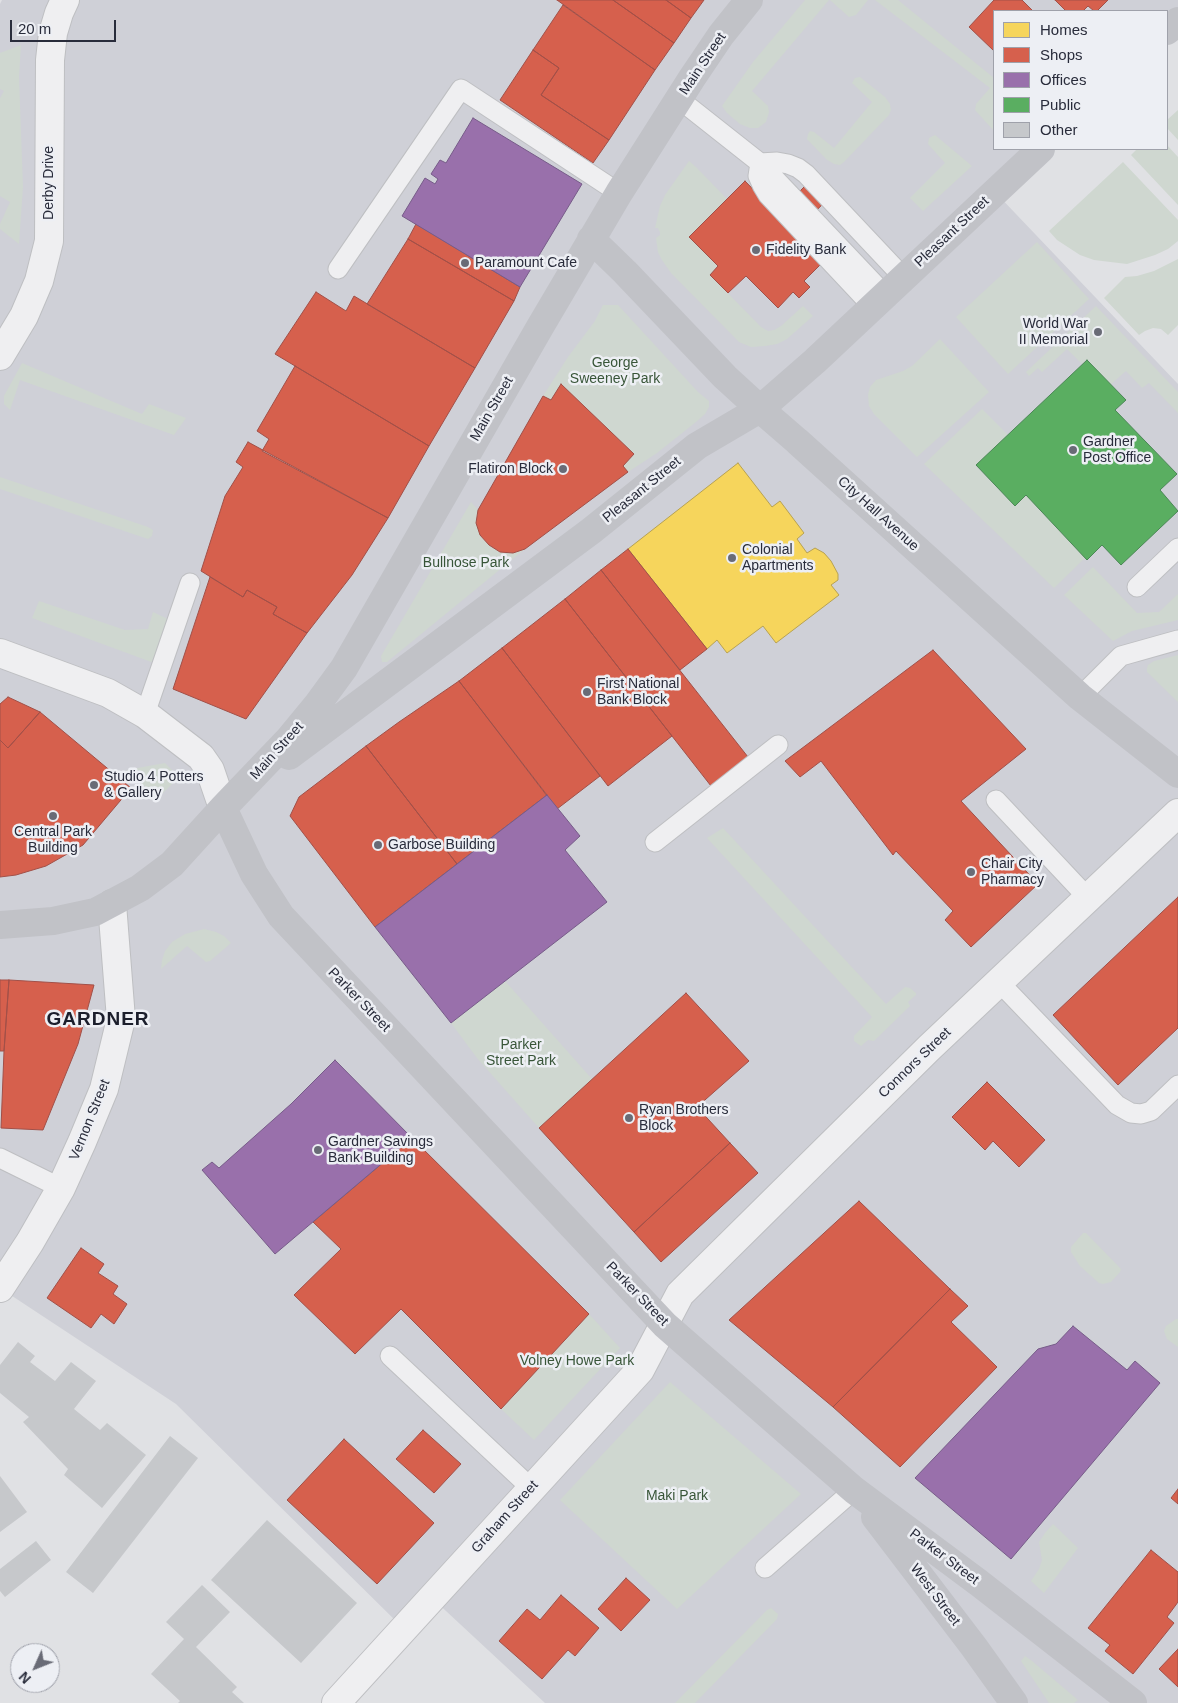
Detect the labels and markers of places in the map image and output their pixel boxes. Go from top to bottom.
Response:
place label: Fidelity Bank [766,242,846,258]
marker: Fidelity Bank [750,244,762,256]
place label: Paramount Cafe [475,255,577,271]
marker: Paramount Cafe [459,257,471,269]
place label: World War II Memorial [1019,316,1088,348]
marker: World War II Memorial [1092,326,1104,338]
place label: Gardner Post Office [1083,434,1151,467]
marker: Gardner Post Office [1067,444,1079,456]
place label: Flatiron Block [468,461,553,477]
marker: Flatiron Block [557,463,569,475]
place label: Colonial Apartments [742,542,814,574]
marker: Colonial Apartments [726,552,738,564]
place label: First National Bank Block [597,676,679,709]
marker: First National Bank Block [581,686,593,698]
place label: Studio 4 Potters & Gallery [104,769,204,802]
marker: Studio 4 Potters & Gallery [88,779,100,791]
marker: Central Park Building [47,810,59,822]
place label: Central Park Building [14,824,92,856]
place label: Garbose Building [388,837,495,853]
marker: Garbose Building [372,839,384,851]
place label: Chair City Pharmacy [981,856,1044,889]
marker: Chair City Pharmacy [965,866,977,878]
place label: Ryan Brothers Block [639,1102,728,1134]
marker: Ryan Brothers Block [623,1112,635,1124]
place label: Gardner Savings Bank Building [328,1134,433,1166]
marker: Gardner Savings Bank Building [312,1144,324,1156]

